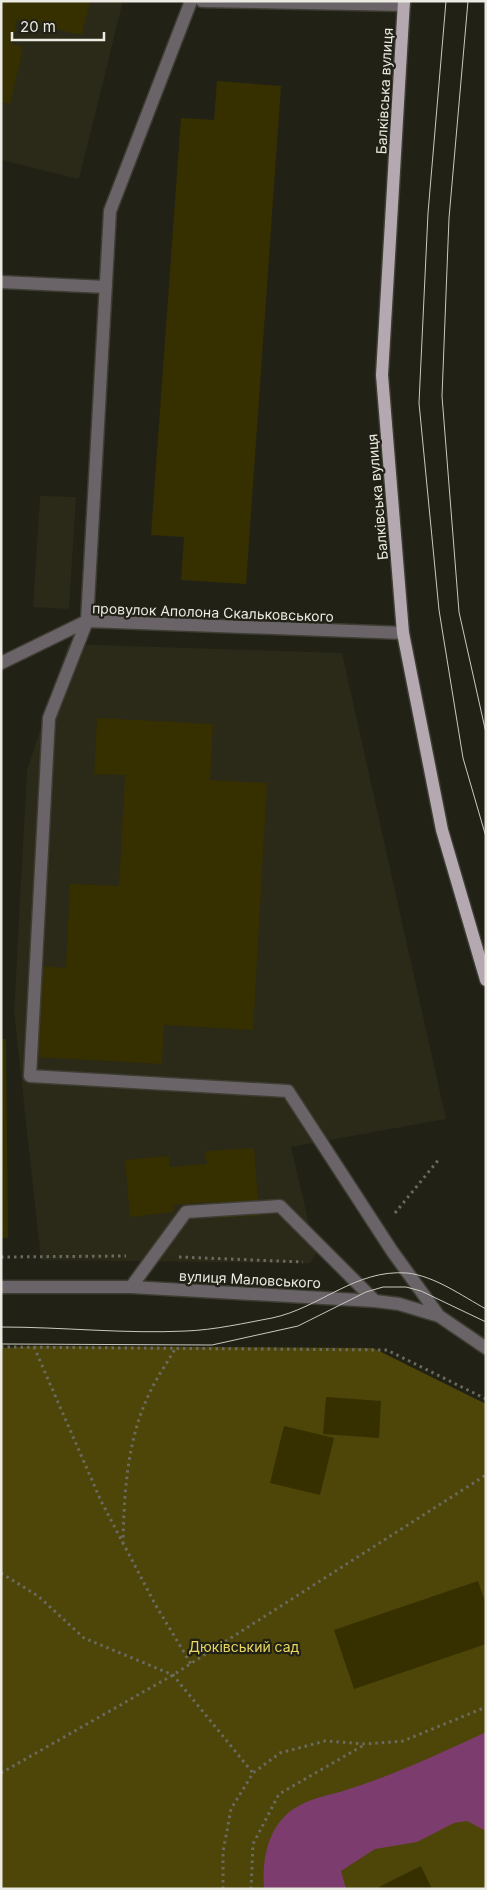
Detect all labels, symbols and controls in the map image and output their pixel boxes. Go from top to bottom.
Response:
scale bar [12,10,105,42]
text: 20 m [20,17,56,36]
street label: Балківська вулиця [372,27,396,155]
street label: Балківська вулиця [363,433,391,561]
street label: провулок Аполона Скальковського [92,599,334,625]
street label: вулиця Маловського [179,1267,321,1291]
park label: Дюківський сад [189,1638,300,1655]

